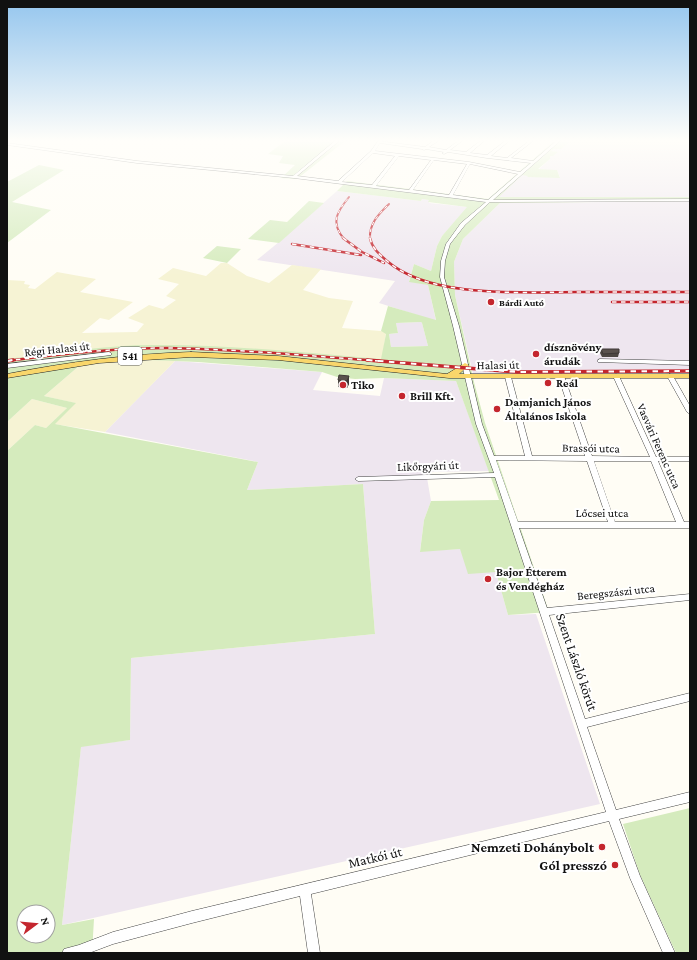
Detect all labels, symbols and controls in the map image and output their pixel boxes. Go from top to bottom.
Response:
marker: Bárdi Autó [486,297,496,307]
place label: Bárdi Autó [499,297,544,308]
street label: Régi Halasi út [24,339,91,359]
place label: dísznövény árudák [544,340,602,368]
road number: 541 [118,347,142,365]
marker: dísznövény árudák [531,349,541,359]
street label: Halasi út [477,358,520,372]
place label: Reál [556,376,579,390]
place label: Tiko [351,378,374,392]
marker: Reál [543,378,553,388]
marker: Tiko [338,380,348,390]
place label: Brill Kft. [410,389,454,403]
marker: Brill Kft. [397,391,407,401]
place label: Damjanich János Általános Iskola [504,395,591,423]
street label: Vasvári Ferenc utca [634,401,684,491]
marker: Damjanich János Általános Iskola [492,404,502,414]
street label: Brassói utca [562,440,620,456]
street label: Likőrgyári út [397,458,460,474]
street label: Lőcsei utca [575,506,629,520]
place label: Bajor Étterem és Vendégház [496,565,567,593]
marker: Bajor Étterem és Vendégház [483,574,493,584]
street label: Beregszászi utca [576,581,656,603]
street label: Szent László körút [553,611,601,713]
place label: Nemzeti Dohánybolt [471,839,595,855]
marker: Nemzeti Dohánybolt [597,842,607,852]
street label: Matkói út [347,843,404,871]
place label: Gól presszó [539,857,607,873]
marker: Gól presszó [610,860,620,870]
north arrow [16,904,56,944]
text: N [39,916,53,927]

